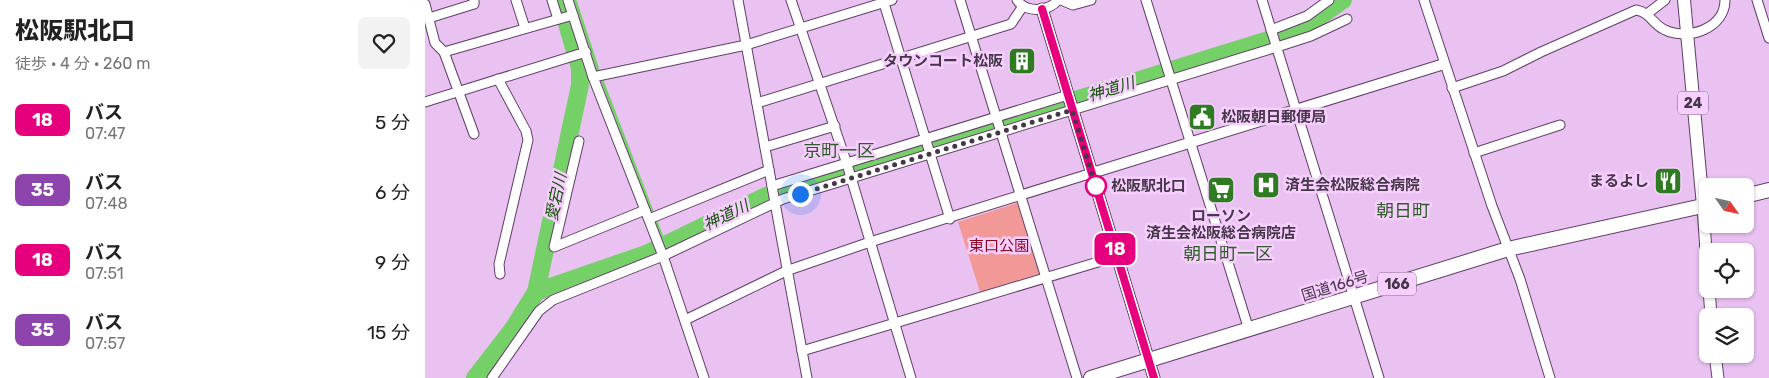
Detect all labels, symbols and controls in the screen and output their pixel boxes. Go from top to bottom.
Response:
text: 松阪駅北口 [15,17,135,45]
button: heart [358,17,410,69]
building icon: タウンコート松阪 [1007,46,1037,76]
place label: タウンコート松阪 [883,52,1003,70]
text: 徒歩 · 4 分 · 260 m [15,54,150,73]
water label: 神道川 [1085,72,1139,105]
road number: 24 [1678,92,1708,115]
text: バス [85,101,123,124]
public building icon: 松阪朝日郵便局 [1187,102,1217,132]
place label: 松阪朝日郵便局 [1221,108,1326,126]
text: 18 [32,109,53,131]
text: 5 分 [375,111,410,134]
text: 07:47 [85,124,125,143]
district label: 京町一区 [803,140,875,162]
restaurant icon: まるよし [1653,166,1683,196]
water label: 愛宕川 [542,170,571,222]
hospital icon: 済生会松阪総合病院 [1251,170,1281,200]
text: バス [85,171,123,194]
place label: まるよし [1589,172,1649,190]
marker: 松阪駅北口 [1085,175,1107,197]
supermarket icon: ローソン 済生会松阪総合病院店 [1206,175,1236,205]
place label: 済生会松阪総合病院 [1285,176,1420,194]
place label: 松阪駅北口 [1111,177,1186,195]
north arrow [1699,178,1754,232]
map controls [1699,178,1754,363]
text: 35 [31,179,54,201]
text: 6 分 [375,181,410,204]
your location [788,182,813,207]
text: 07:48 [85,194,128,213]
water label: 神道川 [700,195,754,234]
district label: 朝日町 [1376,200,1430,222]
place label: ローソン 済生会松阪総合病院店 [1146,207,1296,242]
line badge: 18 [1093,233,1137,265]
park label: 東口公園 [969,237,1029,255]
text: 18 [1104,238,1126,260]
text: バス [85,241,123,264]
district label: 朝日町一区 [1183,243,1273,265]
button: locate [1699,243,1754,298]
text: 18 [32,249,53,271]
text: 9 分 [375,251,410,274]
text: 07:51 [85,264,124,283]
street label: 国道166号 [1299,267,1371,305]
road number: 166 [1378,272,1416,296]
button: layers [1699,308,1754,363]
text: バス [85,311,123,334]
text: 35 [31,319,54,341]
text: 15 分 [367,321,410,344]
text: 07:57 [85,334,125,353]

